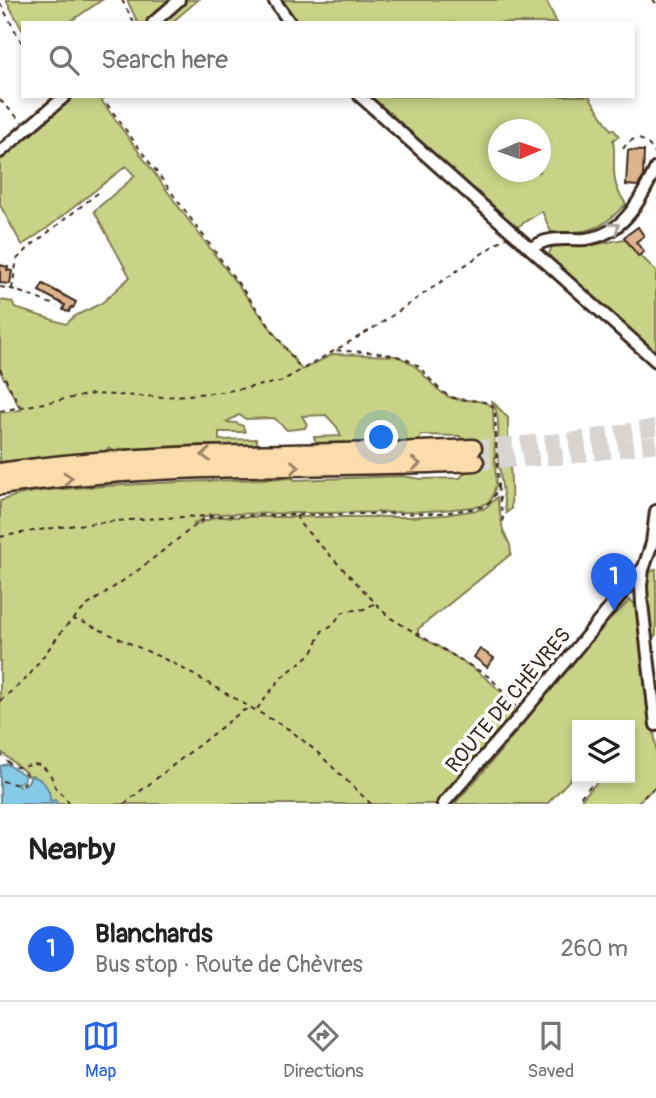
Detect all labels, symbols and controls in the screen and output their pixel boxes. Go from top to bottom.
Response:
search box [21,21,635,98]
icon: search [45,41,83,79]
text: Search here [101,44,228,76]
north arrow [488,119,551,182]
one-way arrow [607,222,620,235]
your location [364,420,398,454]
one-way arrow [200,448,211,463]
one-way arrow [411,457,422,472]
one-way arrow [290,459,301,475]
one-way arrow [63,471,74,486]
pin: 1 [591,553,637,611]
street label: ROUTE DE CHÈVRES [440,622,577,778]
map controls [572,720,635,783]
button: layers [572,720,635,783]
text: Nearby [28,831,115,868]
text: Blanchards [95,918,213,950]
text: 1 [47,934,56,963]
text: 260 m [561,934,628,963]
text: Bus stop · Route de Chèvres [95,950,363,979]
tab: Map [82,1017,120,1083]
tab: Directions [283,1017,364,1083]
tab: Saved [527,1017,574,1083]

